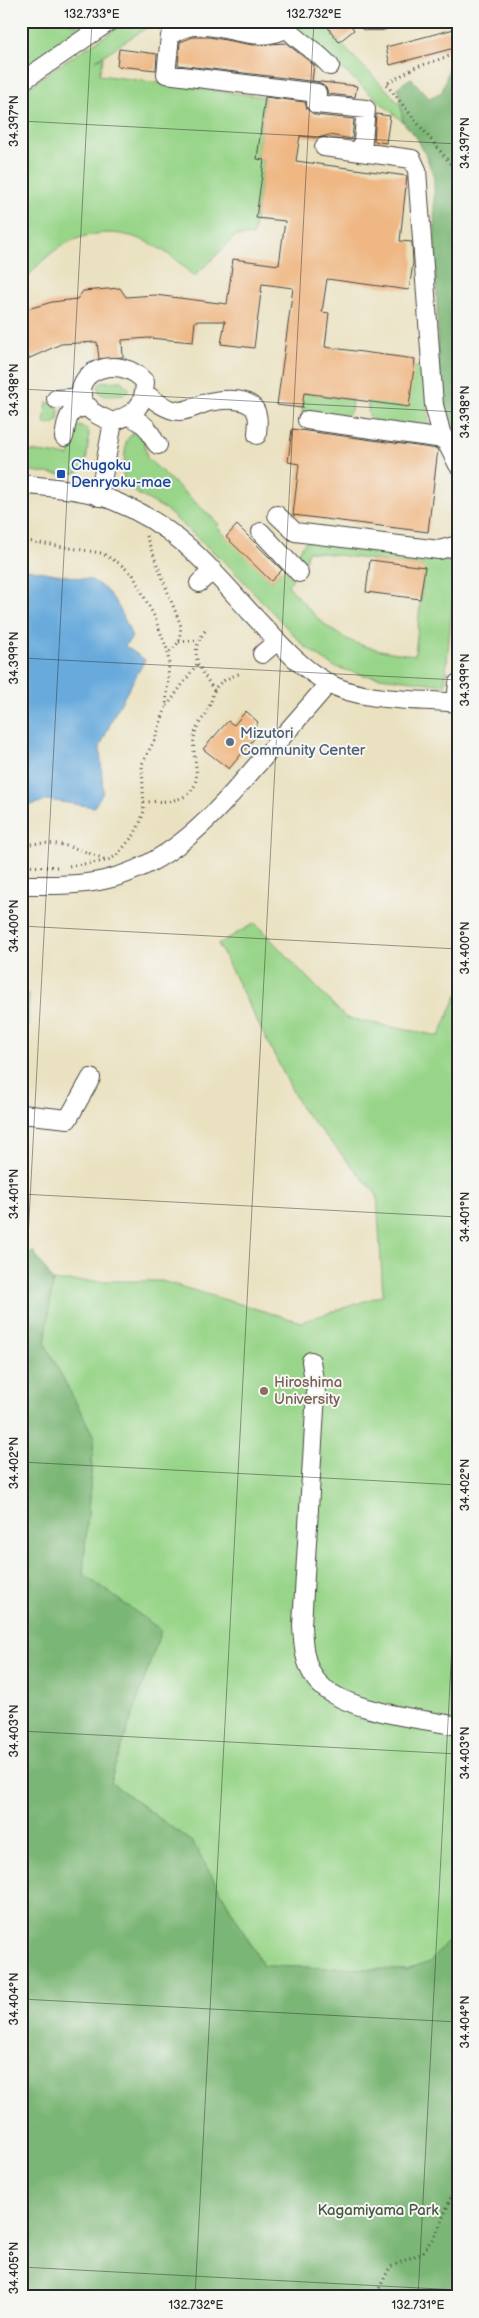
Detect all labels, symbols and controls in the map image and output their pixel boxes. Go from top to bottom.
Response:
text: 132.733°E [64,7,120,22]
text: 132.732°E [287,7,342,22]
text: 34.397°N [7,95,22,147]
text: 34.397°N [458,117,473,169]
text: 34.398°N [7,364,22,416]
text: 34.398°N [458,386,473,438]
place label: Chugoku Denryoku-mae [71,456,171,492]
marker: Chugoku Denryoku-mae [55,468,67,480]
text: 34.399°N [7,632,22,684]
text: 34.399°N [458,654,473,706]
place label: Mizutori Community Center [240,724,366,760]
marker: Mizutori Community Center [224,736,236,748]
text: 34.400°N [7,899,22,953]
text: 34.400°N [458,921,473,975]
text: 34.401°N [7,1169,22,1219]
text: 34.401°N [458,1192,473,1242]
place label: Hiroshima University [274,1373,342,1409]
marker: Hiroshima University [258,1385,270,1397]
text: 34.402°N [7,1437,22,1489]
text: 34.402°N [458,1459,473,1511]
text: 34.403°N [7,1704,22,1758]
text: 34.403°N [458,1726,473,1780]
text: 34.404°N [7,1973,22,2025]
text: 34.404°N [458,1996,473,2048]
park label: Kagamiyama Park [318,2201,439,2220]
text: 34.405°N [7,2242,22,2294]
text: 132.732°E [169,2298,224,2313]
text: 132.731°E [392,2298,444,2313]

